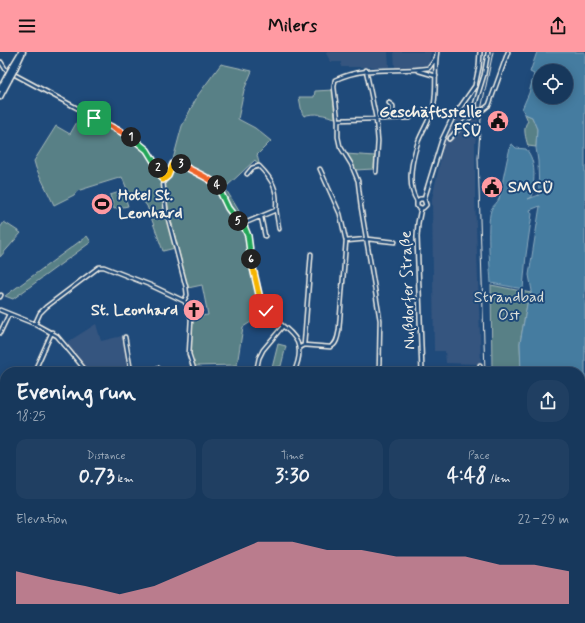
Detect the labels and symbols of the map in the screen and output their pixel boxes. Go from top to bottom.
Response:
pin [77,101,111,135]
place label: Geschäftsstelle FSÜ [379,102,482,141]
public building icon: Geschäftsstelle FSÜ [485,108,511,134]
pin: 1 [121,127,141,147]
pin: 3 [171,154,191,174]
pin: 2 [148,158,168,178]
public building icon: SMCÜ [479,174,505,200]
pin: 4 [207,175,227,195]
place label: SMCÜ [508,177,554,198]
place label: Hotel St. Leonhard [118,185,183,224]
sports icon: Hotel St. Leonhard [89,191,115,217]
pin: 5 [228,211,248,231]
street label: Nußdorfer Straße [395,230,421,350]
pin: 6 [241,249,261,269]
park label: Strandbad Ost [474,287,544,326]
pin [249,294,283,328]
church icon: St. Leonhard [181,297,207,323]
place label: St. Leonhard [91,300,178,321]

